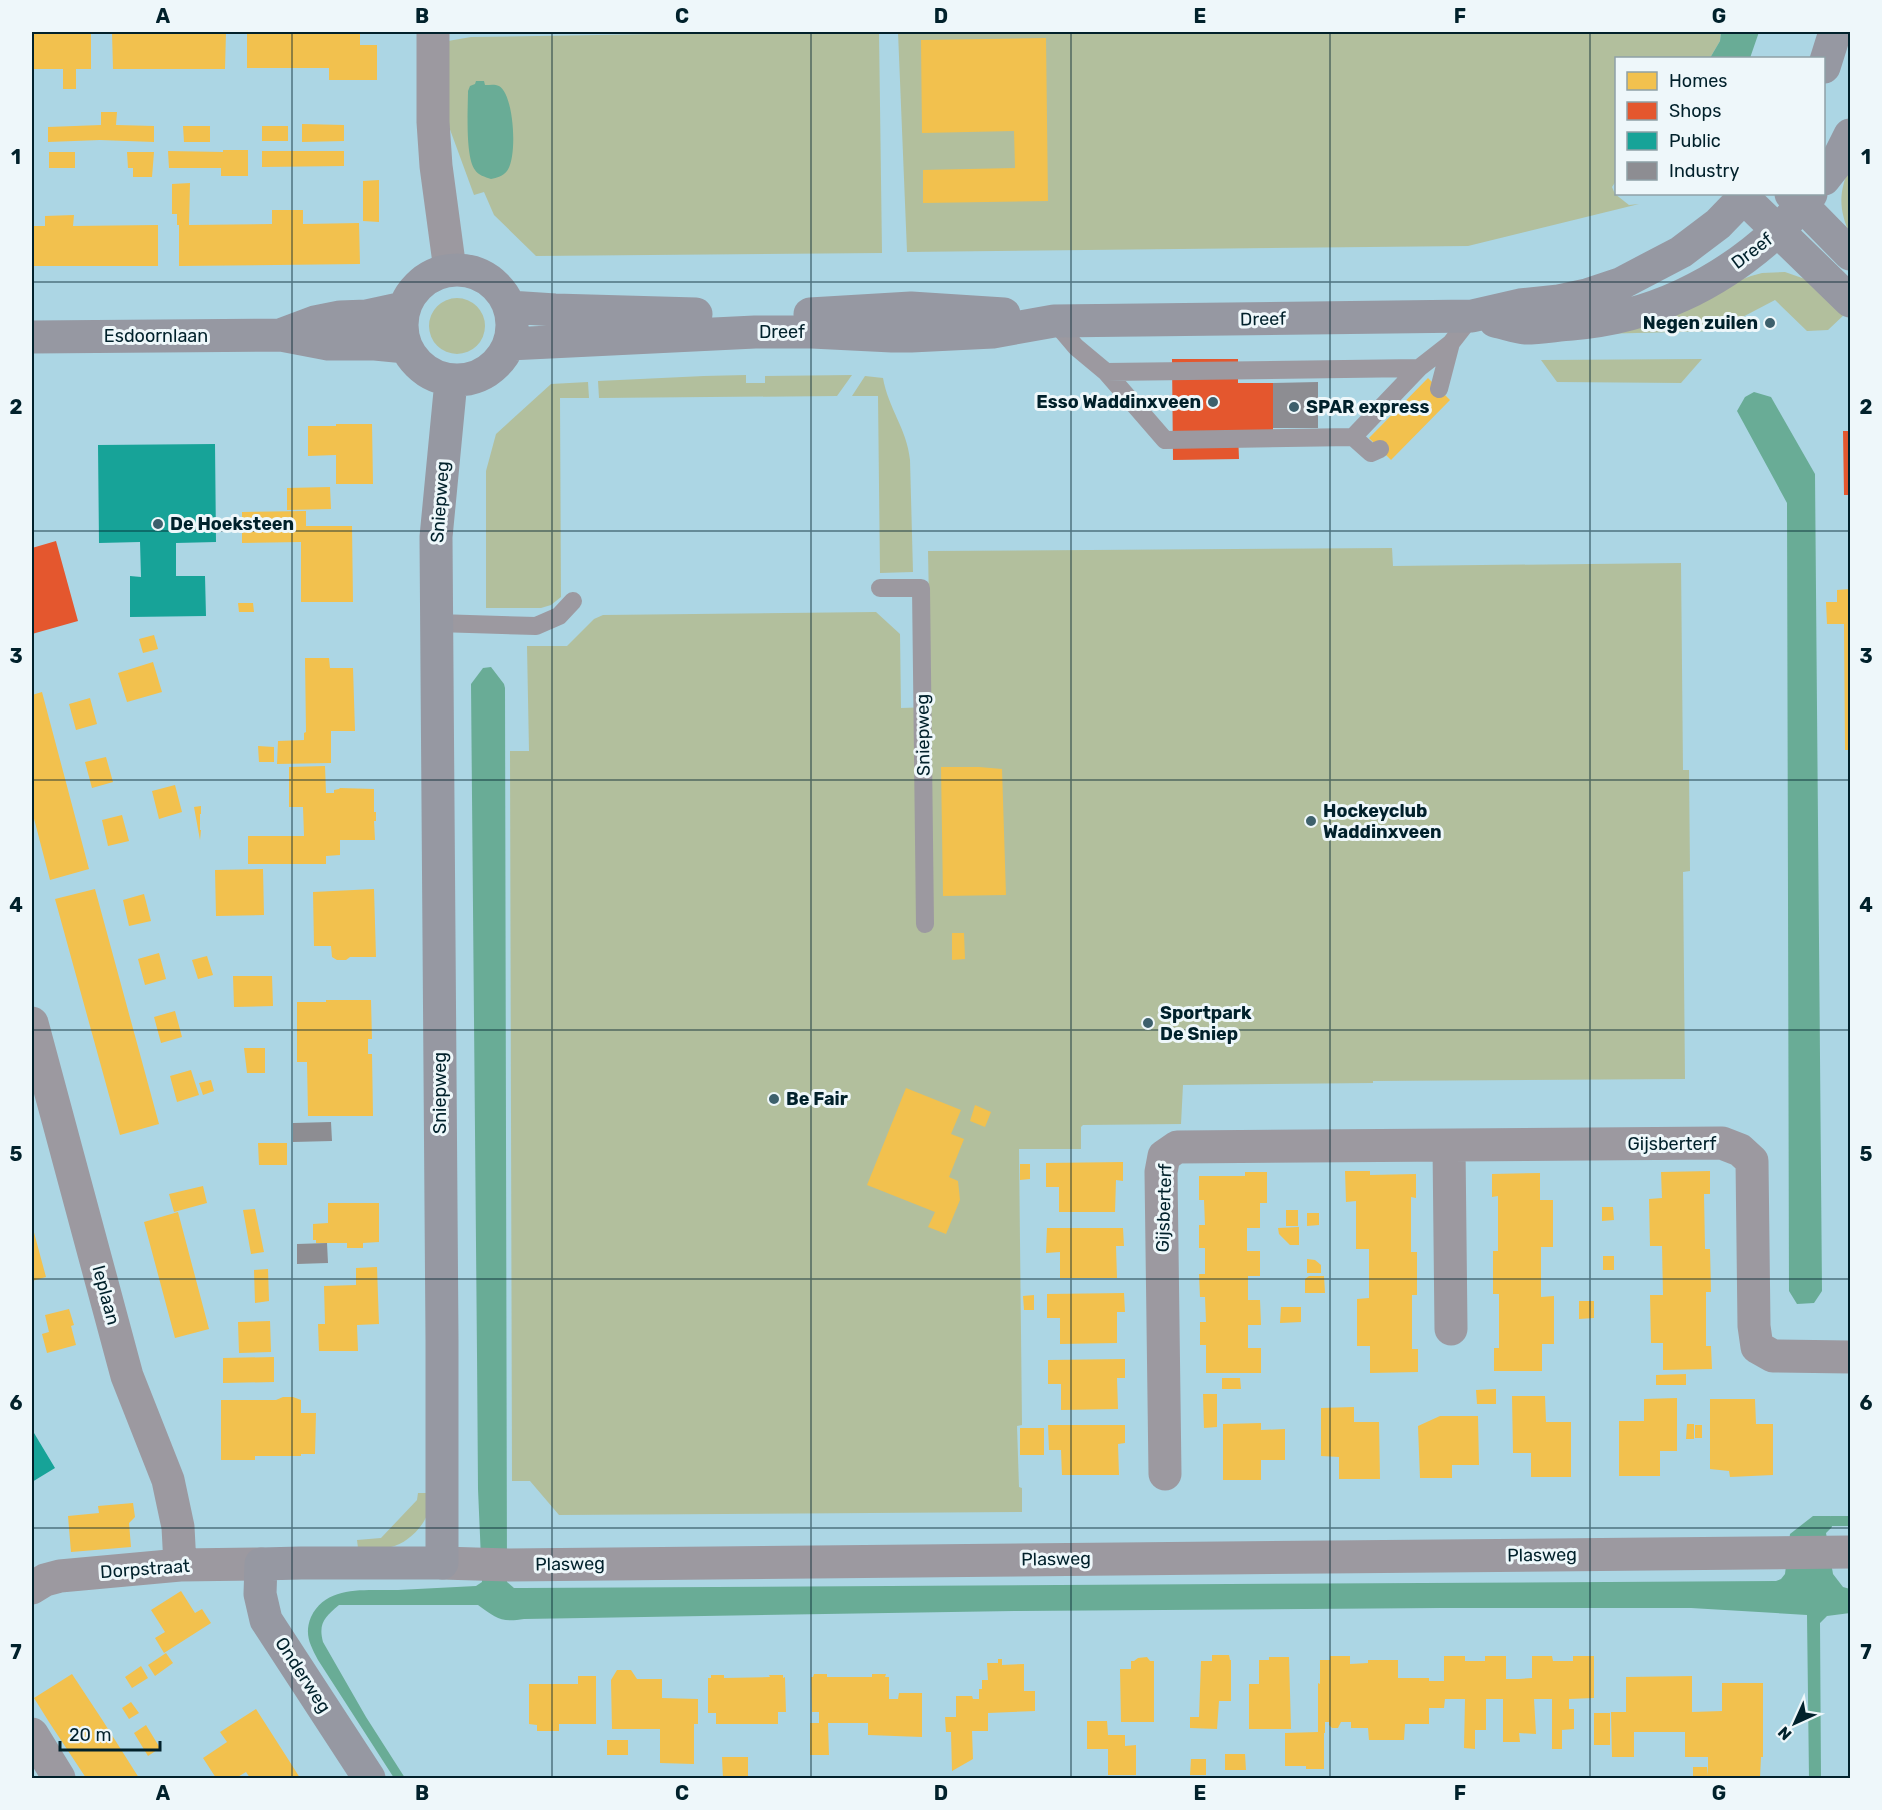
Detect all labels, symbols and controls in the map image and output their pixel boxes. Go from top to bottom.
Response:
text: A [156,4,171,28]
text: B [415,4,429,28]
text: C [675,4,689,28]
text: D [934,4,948,28]
text: E [1194,4,1206,28]
text: F [1454,4,1466,28]
text: G [1712,4,1726,28]
legend [1615,57,1825,195]
text: Homes [1669,70,1727,92]
text: Shops [1669,100,1721,122]
text: Public [1669,130,1721,152]
text: 1 [11,145,21,169]
text: 1 [1861,145,1871,169]
text: Industry [1669,160,1739,182]
street label: Dreef [1727,228,1777,274]
street label: Dreef [1240,308,1286,330]
place label: Negen zuilen [1643,312,1758,334]
marker: Negen zuilen [1763,316,1777,330]
street label: Dreef [759,321,805,343]
street label: Esdoornlaan [104,325,208,347]
place label: Esso Waddinxveen [1036,391,1201,413]
text: 2 [10,395,23,419]
marker: Esso Waddinxveen [1206,395,1220,409]
text: 2 [1860,395,1873,419]
place label: SPAR express [1306,396,1429,418]
marker: SPAR express [1287,400,1301,414]
street label: Sniepweg [426,460,454,544]
place label: De Hoeksteen [170,513,294,535]
marker: De Hoeksteen [151,517,165,531]
text: 3 [9,644,23,668]
text: 3 [1859,644,1873,668]
street label: Sniepweg [911,694,935,776]
place label: Hockeyclub Waddinxveen [1323,800,1442,843]
marker: Hockeyclub Waddinxveen [1304,814,1318,828]
text: 4 [9,893,23,917]
text: 4 [1859,893,1873,917]
place label: Sportpark De Sniep [1160,1002,1252,1045]
marker: Sportpark De Sniep [1141,1016,1155,1030]
street label: Sniepweg [429,1052,451,1134]
place label: Be Fair [786,1088,848,1110]
marker: Be Fair [767,1092,781,1106]
street label: Gijsberterf [1628,1133,1717,1155]
text: 5 [10,1142,23,1166]
text: 5 [1860,1142,1873,1166]
street label: Gijsberterf [1151,1163,1177,1253]
street label: Ieplaan [87,1263,125,1327]
text: 6 [9,1391,23,1415]
text: 6 [1859,1391,1873,1415]
street label: Plasweg [1507,1543,1577,1567]
street label: Plasweg [1021,1547,1091,1571]
street label: Plasweg [535,1552,605,1576]
street label: Dorpstraat [99,1555,191,1583]
street label: Onderweg [270,1633,336,1717]
text: 7 [10,1640,22,1664]
text: 7 [1860,1640,1872,1664]
north arrow [1765,1693,1825,1753]
scale bar [60,1714,160,1752]
text: N [1774,1722,1796,1744]
text: 20 m [69,1724,111,1746]
text: A [156,1781,171,1805]
text: B [415,1781,429,1805]
text: C [675,1781,689,1805]
text: D [934,1781,948,1805]
text: E [1194,1781,1206,1805]
text: F [1454,1781,1466,1805]
text: G [1712,1781,1726,1805]

